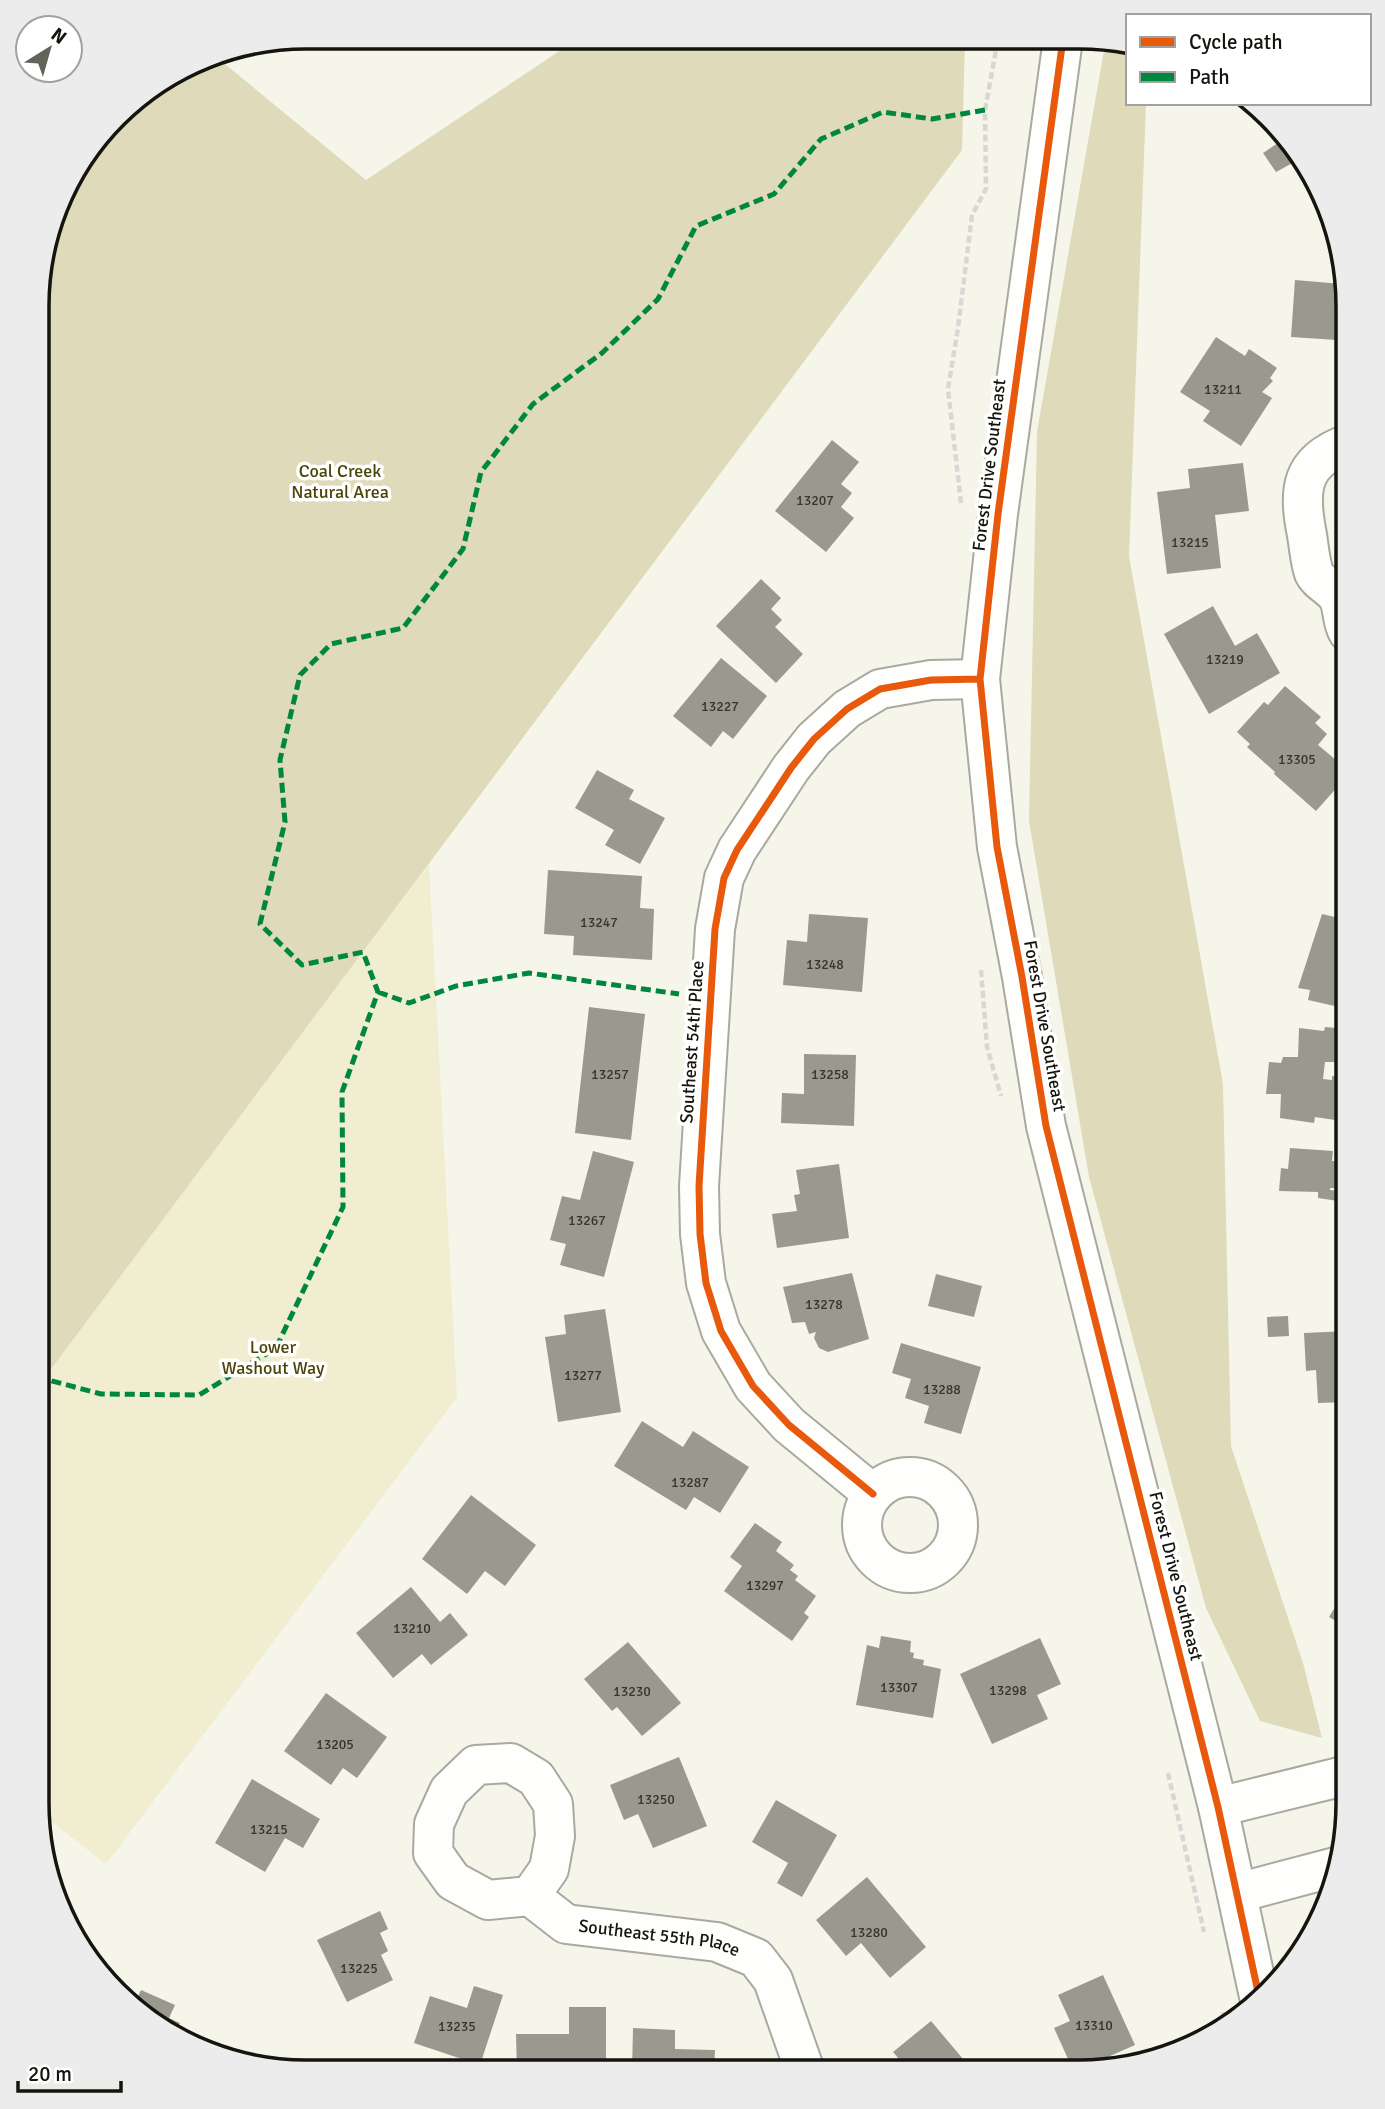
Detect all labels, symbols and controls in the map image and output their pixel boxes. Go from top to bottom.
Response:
north arrow [14,14,84,84]
legend [1126,14,1371,105]
text: N [46,23,71,50]
text: Cycle path [1189,29,1283,55]
text: Path [1189,64,1230,90]
street label: Forest Drive Southeast [968,378,1010,552]
house number: 13211 [1204,381,1242,398]
park label: Coal Creek Natural Area [291,460,389,503]
house number: 13207 [796,492,834,509]
house number: 13215 [1171,534,1209,551]
house number: 13219 [1206,651,1244,668]
house number: 13227 [701,698,739,715]
house number: 13305 [1278,751,1316,768]
house number: 13247 [580,914,618,931]
street label: Forest Drive Southeast [1019,939,1071,1113]
house number: 13248 [806,956,844,973]
street label: Southeast 54th Place [675,960,709,1124]
house number: 13257 [591,1066,629,1083]
house number: 13258 [811,1066,849,1083]
house number: 13267 [568,1212,606,1229]
house number: 13278 [805,1296,843,1313]
park label: Lower Washout Way [222,1336,325,1379]
house number: 13277 [564,1367,602,1384]
house number: 13288 [923,1381,961,1398]
house number: 13287 [671,1474,709,1491]
street label: Forest Drive Southeast [1144,1489,1208,1663]
house number: 13297 [746,1577,784,1594]
house number: 13210 [393,1620,431,1637]
house number: 13307 [880,1679,918,1696]
house number: 13298 [989,1682,1027,1699]
house number: 13230 [613,1683,651,1700]
house number: 13205 [316,1736,354,1753]
house number: 13250 [637,1791,675,1808]
house number: 13215 [250,1821,288,1838]
street label: Southeast 55th Place [577,1915,743,1961]
house number: 13280 [850,1924,888,1941]
house number: 13225 [340,1960,378,1977]
house number: 13310 [1075,2017,1113,2034]
house number: 13235 [438,2018,476,2035]
scale bar [18,2050,121,2094]
text: 20 m [28,2061,72,2087]

